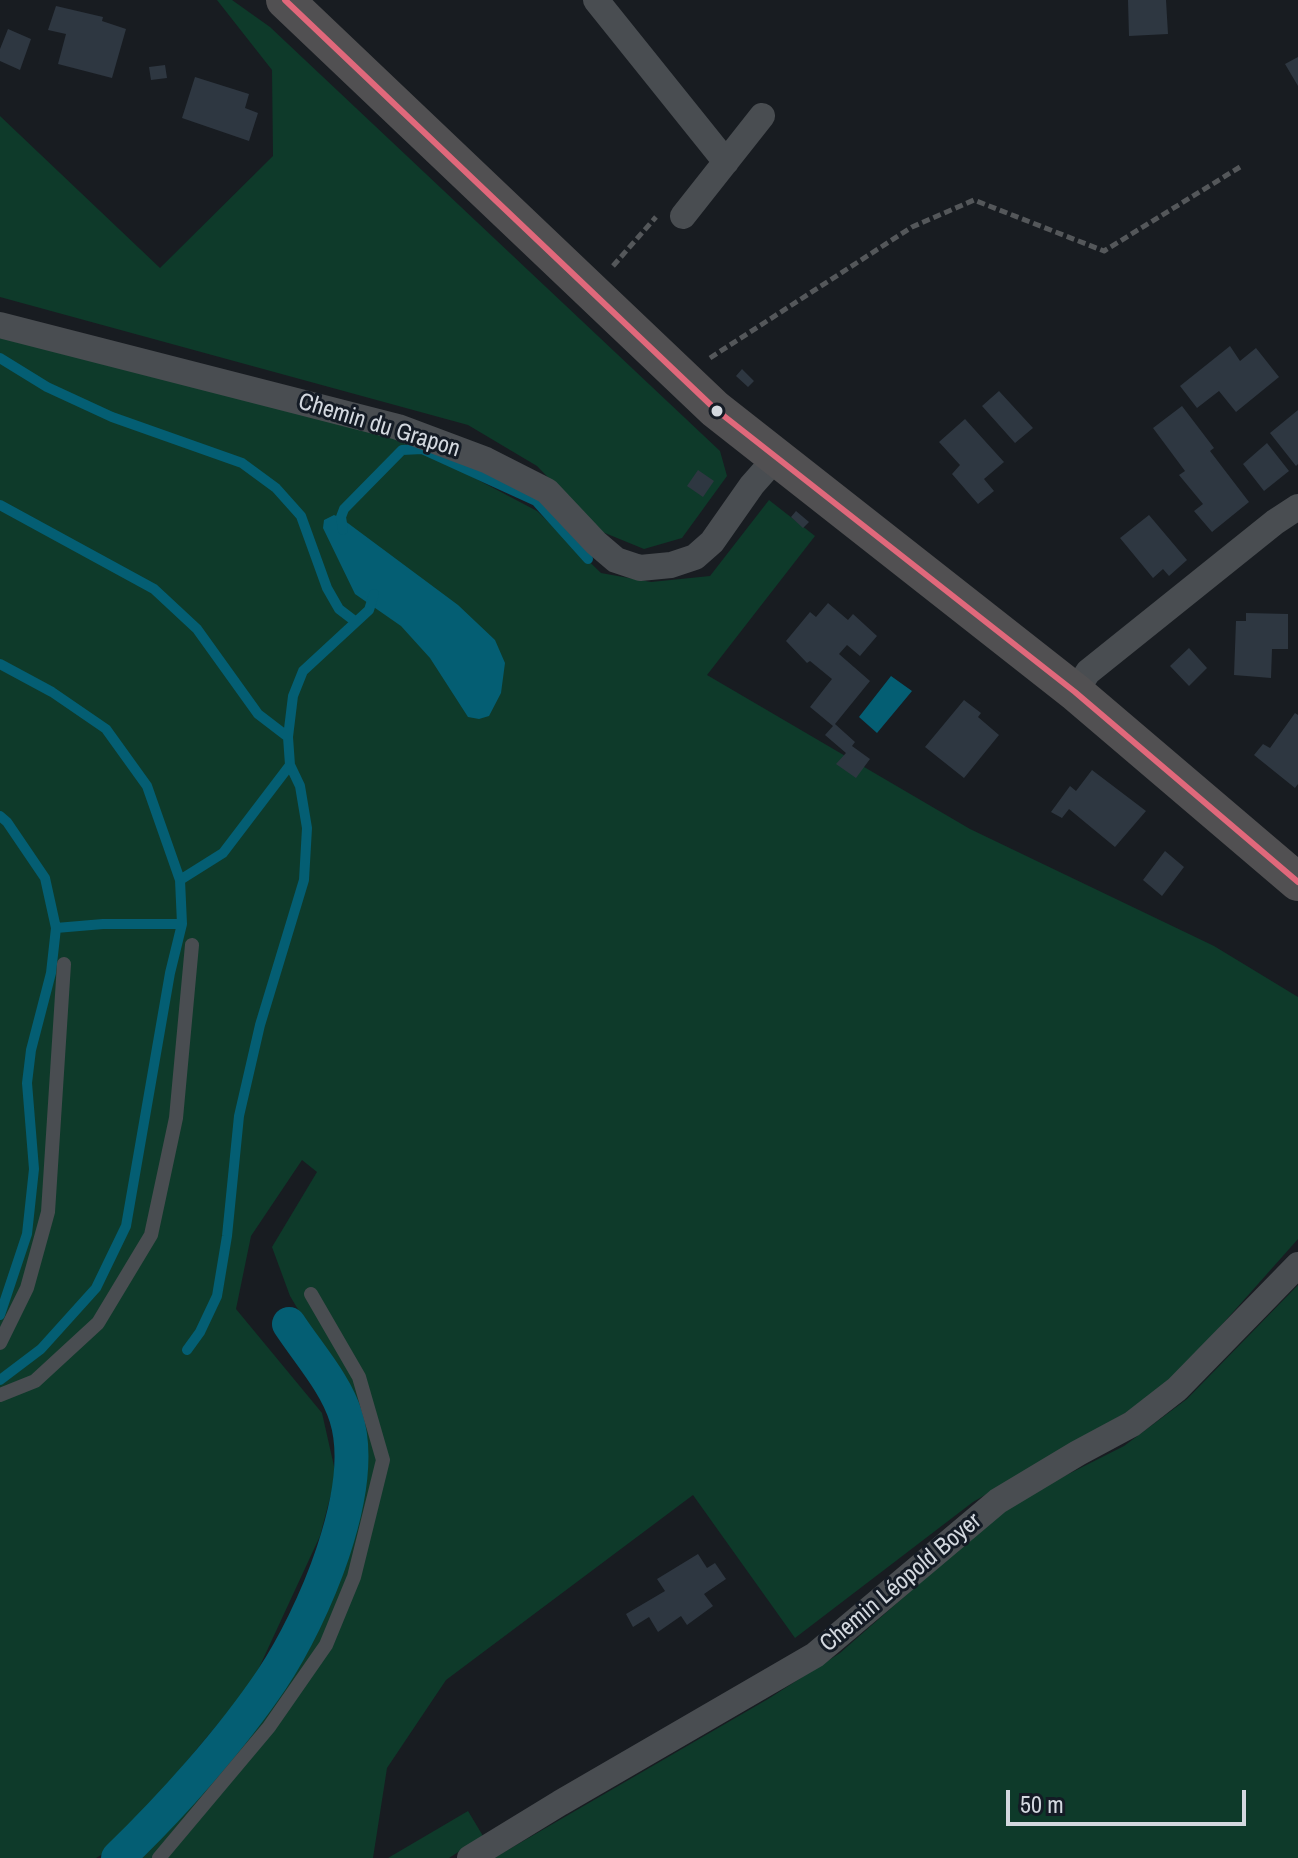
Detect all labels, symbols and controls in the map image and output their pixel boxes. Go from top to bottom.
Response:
street label: Chemin du Grapon [295,388,463,464]
unlabelled marker [709,403,725,419]
street label: Chemin Léopold Boyer [815,1507,987,1659]
scale bar [1010,1774,1250,1824]
text: 50 m [1020,1788,1064,1820]

